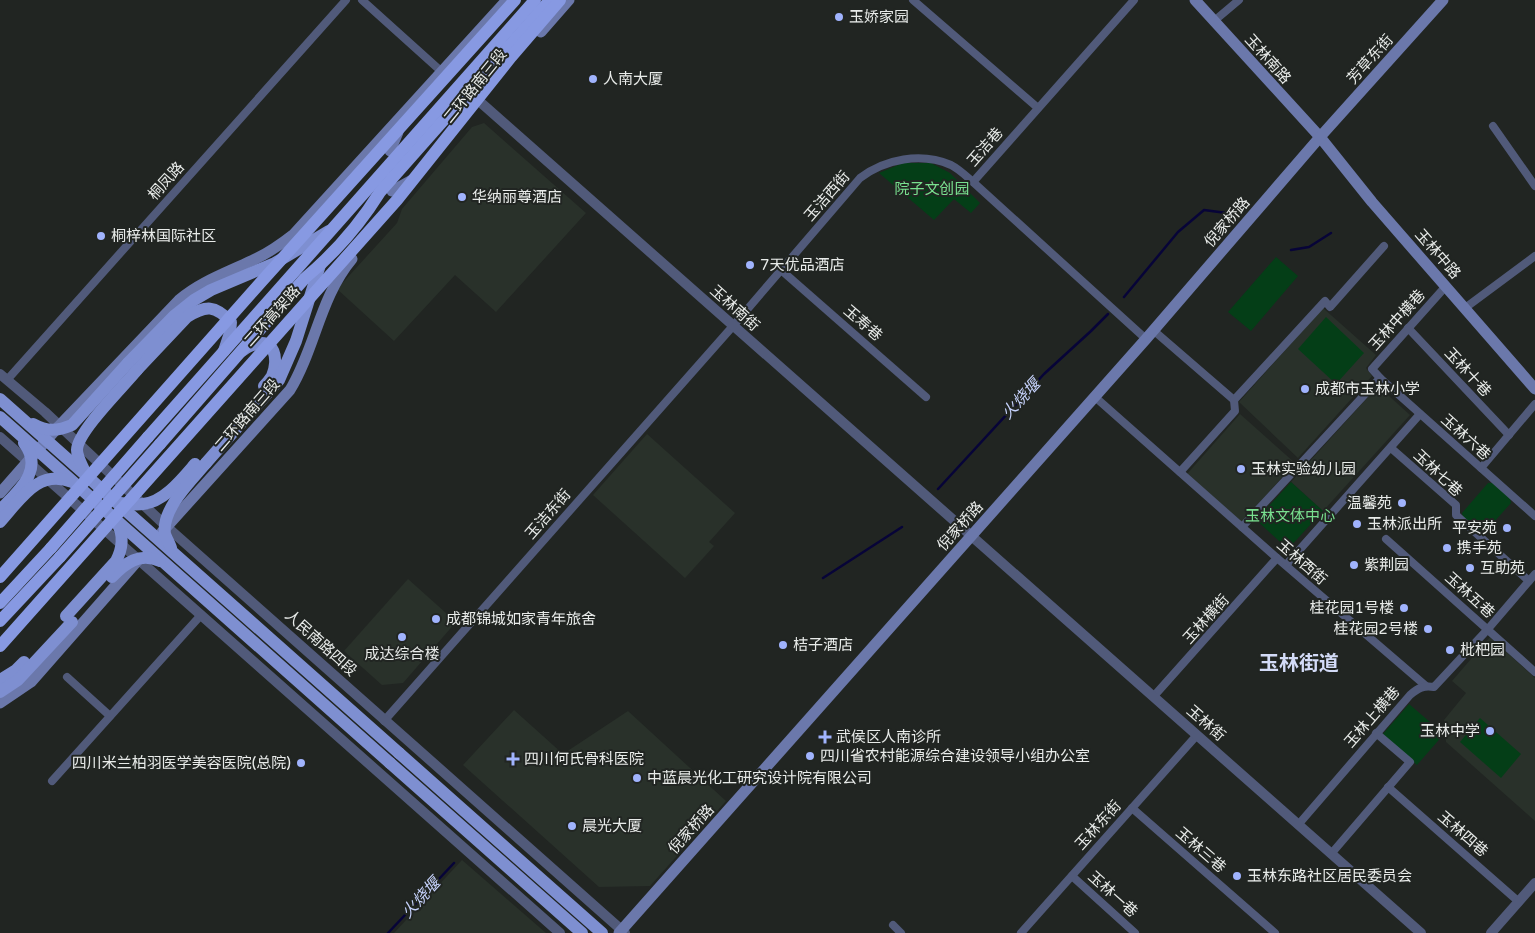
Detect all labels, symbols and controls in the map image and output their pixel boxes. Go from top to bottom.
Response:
place label: 玉娇家园 [849,8,909,26]
marker: 玉娇家园 [833,11,845,23]
street label: 玉林南路 [1241,31,1295,87]
street label: 芳草东街 [1343,31,1397,87]
street label: 二环路南三段 [440,45,510,127]
place label: 人南大厦 [603,70,663,88]
marker: 人南大厦 [587,73,599,85]
street label: 玉洁巷 [963,124,1007,170]
street label: 桐凤路 [144,158,188,204]
street label: 玉洁西街 [801,167,853,225]
park label: 院子文创园 [894,180,970,198]
place label: 华纳丽尊酒店 [472,188,562,206]
marker: 华纳丽尊酒店 [456,191,468,203]
street label: 倪家桥路 [1201,193,1253,251]
street label: 玉林中路 [1412,225,1464,283]
place label: 桐梓林国际社区 [111,227,216,245]
marker: 桐梓林国际社区 [95,230,107,242]
place label: 7天优品酒店 [760,256,844,274]
marker: 7天优品酒店 [744,259,756,271]
street label: 玉林南街 [707,281,763,335]
street label: 二环高架路 [240,282,304,350]
street label: 玉林中横巷 [1365,286,1429,354]
street label: 玉寿巷 [840,301,886,345]
street label: 玉林十巷 [1441,344,1495,400]
water label: 火烧堰 [997,372,1047,423]
street label: 二环路南三段 [211,375,283,455]
place label: 成都市玉林小学 [1315,380,1420,398]
marker: 成都市玉林小学 [1299,383,1311,395]
street label: 玉林六巷 [1438,410,1494,464]
street label: 玉林七巷 [1410,446,1466,500]
place label: 玉林实验幼儿园 [1251,460,1356,478]
marker: 玉林实验幼儿园 [1235,463,1247,475]
street label: 玉洁东街 [522,485,574,543]
place label: 温馨苑 [1347,494,1392,512]
marker: 温馨苑 [1396,497,1408,509]
street label: 倪家桥路 [933,498,987,554]
park label: 玉林文体中心 [1245,507,1335,525]
place label: 玉林派出所 [1367,515,1442,533]
marker: 玉林派出所 [1351,518,1363,530]
place label: 平安苑 [1452,519,1497,537]
marker: 平安苑 [1501,522,1513,534]
street label: 玉林西街 [1273,536,1331,588]
place label: 携手苑 [1457,539,1502,557]
marker: 携手苑 [1441,542,1453,554]
place label: 紫荆园 [1364,556,1409,574]
marker: 紫荆园 [1348,559,1360,571]
place label: 互助苑 [1480,559,1525,577]
marker: 互助苑 [1464,562,1476,574]
street label: 玉林五巷 [1442,568,1498,622]
street label: 玉林横街 [1179,591,1233,647]
place label: 桂花园1号楼 [1310,599,1394,617]
marker: 桂花园1号楼 [1398,602,1410,614]
street label: 人民南路四段 [282,606,360,680]
place label: 成都锦城如家青年旅舍 [446,610,596,628]
marker: 成都锦城如家青年旅舍 [430,613,442,625]
place label: 桂花园2号楼 [1334,620,1418,638]
marker: 桂花园2号楼 [1422,623,1434,635]
marker: 成达综合楼 [396,631,408,643]
place label: 桔子酒店 [793,636,853,654]
marker: 桔子酒店 [777,639,789,651]
place label: 枇杷园 [1460,641,1505,659]
marker: 枇杷园 [1444,644,1456,656]
place label: 成达综合楼 [364,645,440,663]
district label: 玉林街道 [1259,652,1339,676]
street label: 玉林上横巷 [1341,683,1403,751]
street label: 玉林街 [1183,701,1229,745]
place label: 玉林中学 [1420,722,1480,740]
marker: 玉林中学 [1484,725,1496,737]
place label: 武侯区人南诊所 [836,728,941,746]
marker: 武侯区人南诊所 [818,730,832,744]
place label: 四川省农村能源综合建设领导小组办公室 [820,747,1090,765]
place label: 四川何氏骨科医院 [524,750,644,768]
marker: 四川省农村能源综合建设领导小组办公室 [804,750,816,762]
marker: 四川何氏骨科医院 [506,752,520,766]
place label: 四川米兰柏羽医学美容医院(总院) [72,754,291,772]
marker: 四川米兰柏羽医学美容医院(总院) [295,757,307,769]
place label: 中蓝晨光化工研究设计院有限公司 [647,769,872,787]
marker: 中蓝晨光化工研究设计院有限公司 [631,772,643,784]
street label: 玉林东街 [1071,797,1125,853]
street label: 倪家桥路 [664,801,718,857]
street label: 玉林四巷 [1434,808,1492,860]
place label: 晨光大厦 [582,817,642,835]
marker: 晨光大厦 [566,820,578,832]
street label: 玉林三巷 [1172,824,1230,876]
street label: 玉林一巷 [1085,867,1141,921]
place label: 玉林东路社区居民委员会 [1247,867,1412,885]
marker: 玉林东路社区居民委员会 [1231,870,1243,882]
water label: 火烧堰 [397,871,447,922]

